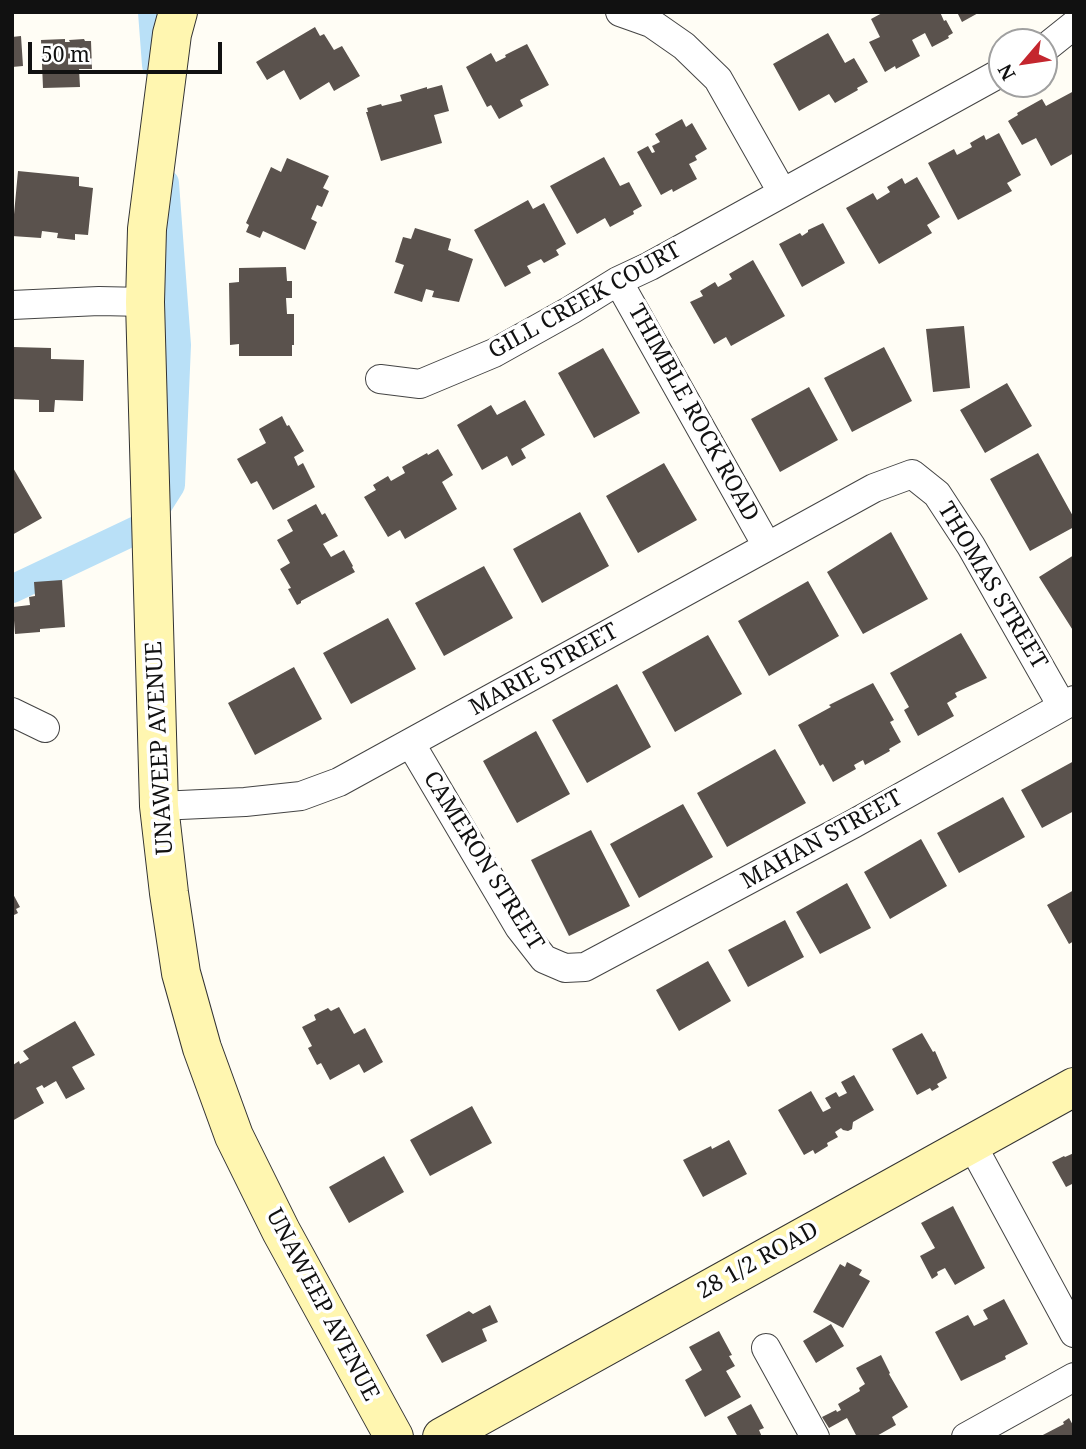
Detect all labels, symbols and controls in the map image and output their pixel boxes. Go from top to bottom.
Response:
scale bar [32,28,226,72]
north arrow [988,28,1058,98]
text: 50 m [41,40,90,68]
text: N [991,59,1021,85]
street label: GILL CREEK COURT [484,237,686,365]
street label: THIMBLE ROCK ROAD [622,300,764,526]
street label: THOMAS STREET [931,498,1053,674]
street label: MARIE STREET [465,618,623,722]
street label: UNAWEEP AVENUE [141,640,179,856]
street label: CAMERON STREET [417,767,549,955]
street label: MAHAN STREET [737,784,907,896]
street label: UNAWEEP AVENUE [260,1204,384,1406]
street label: 28 1/2 ROAD [693,1216,823,1306]

